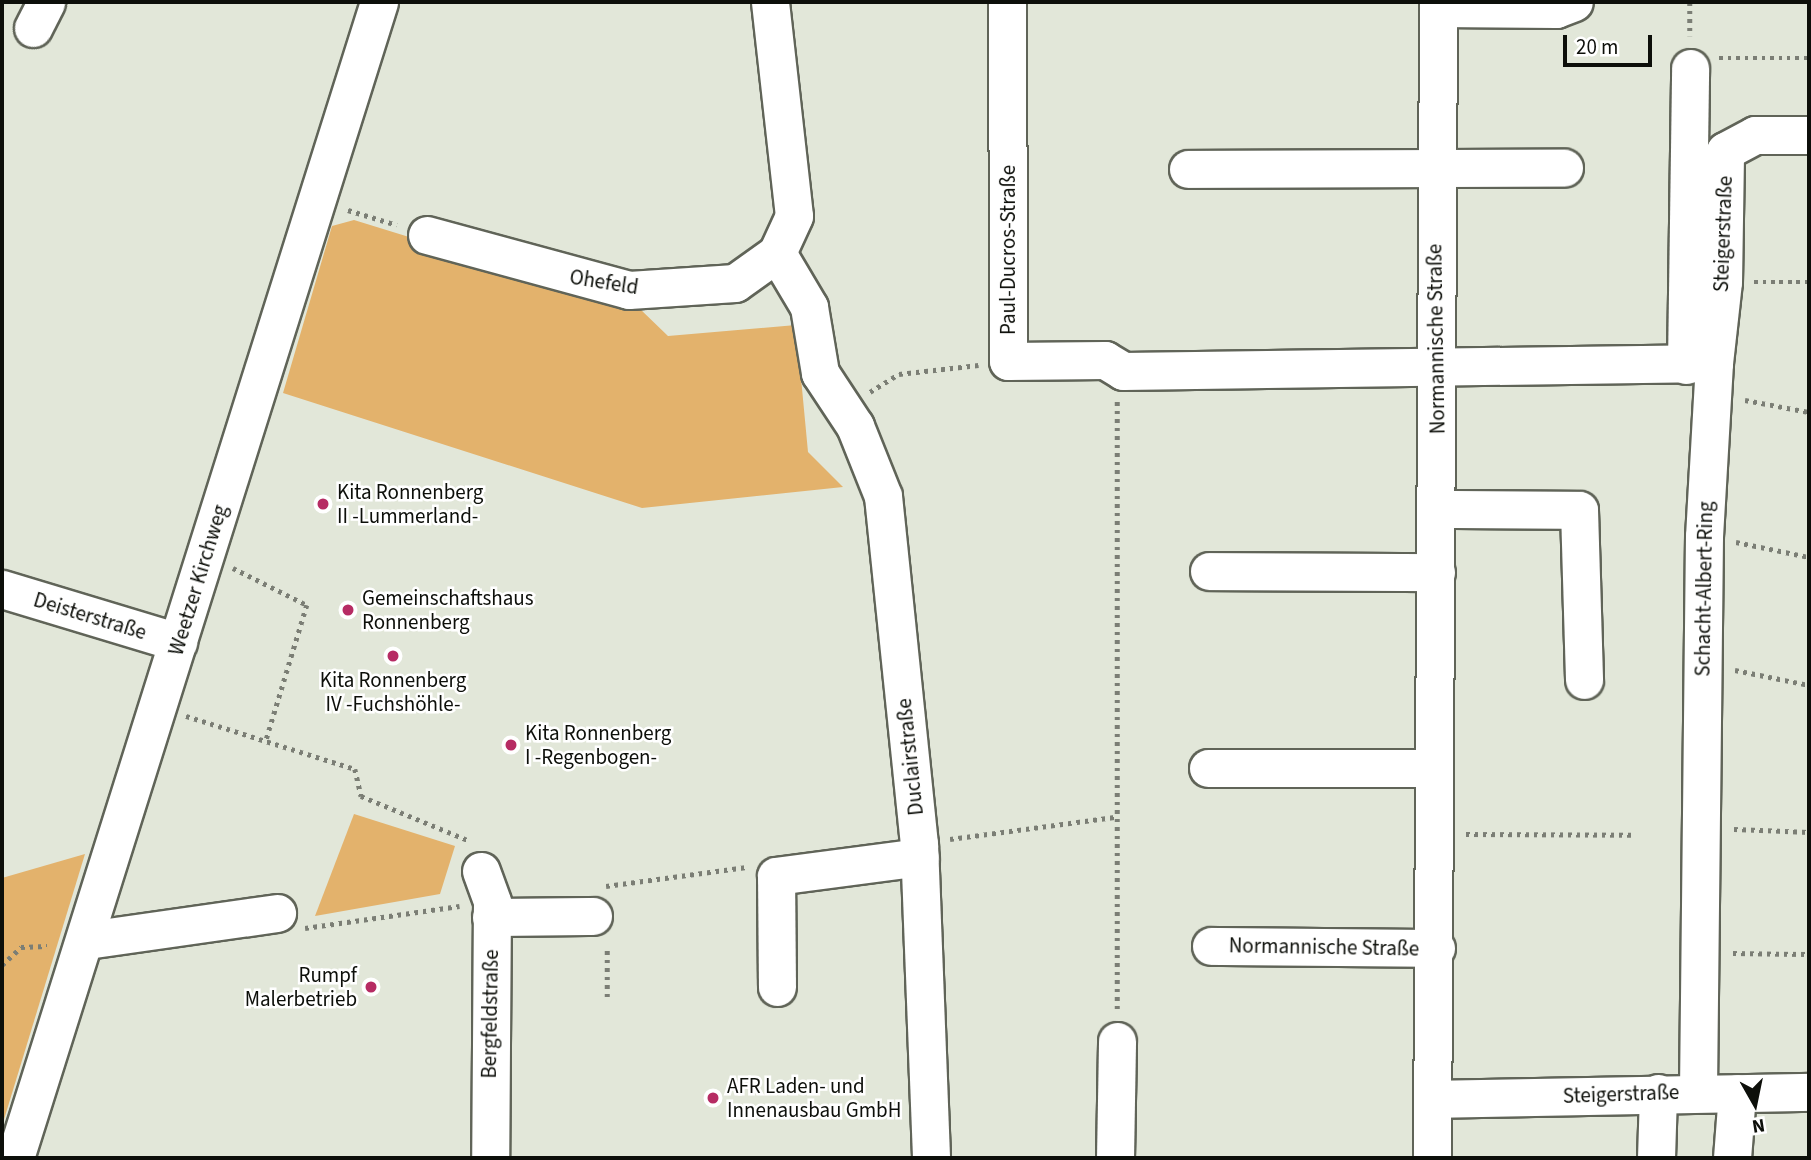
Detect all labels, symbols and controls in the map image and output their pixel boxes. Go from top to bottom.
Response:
scale bar [1566,21,1655,65]
text: 20 m [1576,32,1618,62]
street label: Paul-Ducros-Straße [995,165,1021,335]
street label: Steigerstraße [1708,175,1738,293]
street label: Normannische Straße [1422,244,1450,434]
street label: Ohefeld [568,264,640,300]
place label: Kita Ronnenberg II -Lummerland- [337,479,483,529]
marker: Kita Ronnenberg II -Lummerland- [315,496,331,512]
street label: Schacht-Albert-Ring [1690,501,1718,677]
street label: Weetzer Kirchweg [163,502,233,658]
place label: Gemeinschaftshaus Ronnenberg [362,585,534,635]
street label: Deisterstraße [31,587,149,645]
marker: Gemeinschaftshaus Ronnenberg [340,602,356,618]
marker: Kita Ronnenberg IV -Fuchshöhle- [385,648,401,664]
place label: Kita Ronnenberg IV -Fuchshöhle- [320,667,466,717]
street label: Duclairstraße [891,697,929,817]
place label: Kita Ronnenberg I -Regenbogen- [525,720,671,770]
marker: Kita Ronnenberg I -Regenbogen- [503,737,519,753]
street label: Normannische Straße [1229,933,1419,961]
street label: Bergfeldstraße [476,949,504,1079]
place label: Rumpf Malerbetrieb [245,962,357,1012]
marker: Rumpf Malerbetrieb [363,979,379,995]
north arrow [1720,1069,1790,1139]
place label: AFR Laden- und Innenausbau GmbH [727,1073,901,1123]
street label: Steigerstraße [1562,1079,1680,1109]
marker: AFR Laden- und Innenausbau GmbH [705,1090,721,1106]
text: N [1750,1111,1767,1140]

